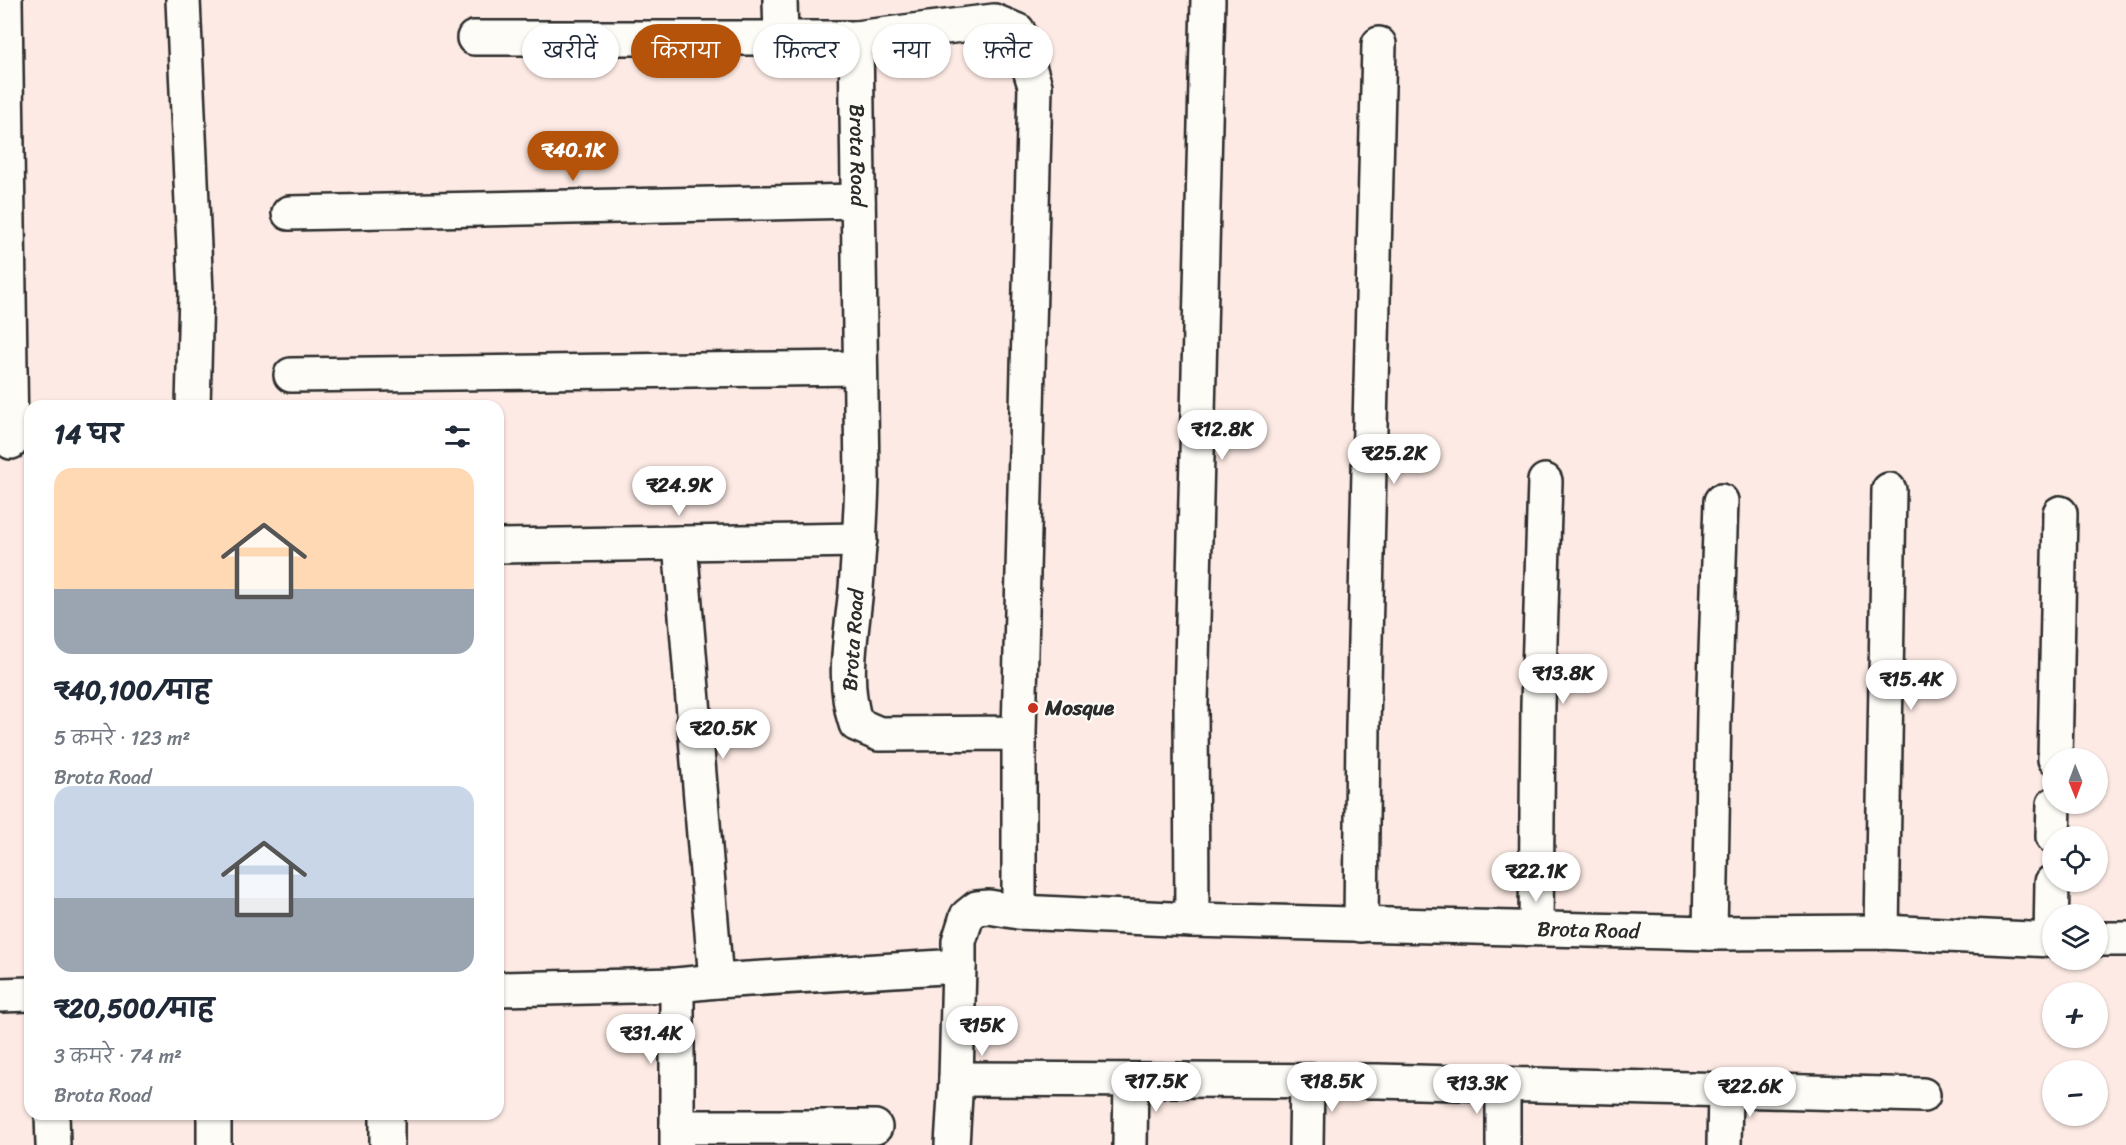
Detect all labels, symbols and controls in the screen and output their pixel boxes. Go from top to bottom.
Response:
chip: खरीदें [522,24,619,78]
chip: किराया [631,24,741,78]
chip: फ़िल्टर [753,24,860,78]
chip: नया [872,24,951,78]
chip: फ़्लैट [963,24,1053,78]
street label: Brota Road [838,104,877,209]
pin: ₹40.1K [524,131,622,182]
text: ₹40.1K [541,133,605,168]
pin: ₹12.8K [1173,410,1271,461]
text: 14 घर [54,411,123,457]
text: ₹12.8K [1191,412,1253,447]
icon: filters [441,420,474,453]
pin: ₹25.2K [1345,434,1443,485]
text: ₹25.2K [1362,436,1426,471]
pin: ₹24.9K [630,466,728,517]
text: ₹24.9K [646,468,712,503]
icon: home [210,507,318,615]
street label: Brota Road [830,586,876,692]
pin: ₹13.8K [1514,654,1612,705]
text: ₹13.8K [1532,656,1594,691]
pin: ₹15.4K [1862,660,1960,711]
text: ₹15.4K [1880,662,1942,697]
text: ₹40,100/माह [54,667,211,713]
place label: Mosque [1044,689,1115,727]
marker: Mosque [1026,701,1040,715]
pin: ₹20.5K [674,709,772,760]
text: ₹20.5K [690,711,756,746]
text: 5 कमरे · 123 m² [54,721,190,756]
north arrow [2042,748,2108,814]
map controls [2042,748,2108,1126]
text: Brota Road [54,760,152,795]
icon: home [210,825,318,933]
button: locate [2042,826,2108,892]
pin: ₹22.1K [1487,852,1585,903]
text: ₹22.1K [1505,854,1567,889]
button: layers [2042,904,2108,970]
street label: Brota Road [1537,910,1642,950]
button: + [2042,982,2108,1048]
text: ₹20,500/माह [54,985,214,1031]
pin: ₹15K [946,1006,1018,1057]
text: ₹15K [960,1008,1004,1043]
pin: ₹31.4K [602,1014,700,1065]
text: ₹31.4K [620,1016,682,1051]
text: 3 कमरे · 74 m² [54,1039,182,1074]
button: − [2042,1060,2108,1126]
pin: ₹17.5K [1107,1062,1205,1113]
pin: ₹18.5K [1283,1062,1381,1113]
text: ₹17.5K [1125,1064,1187,1099]
text: ₹18.5K [1301,1064,1363,1099]
pin: ₹13.3K [1428,1064,1526,1115]
text: ₹13.3K [1447,1066,1507,1101]
pin: ₹22.6K [1701,1067,1799,1118]
text: ₹22.6K [1718,1069,1782,1104]
text: Brota Road [54,1078,152,1113]

